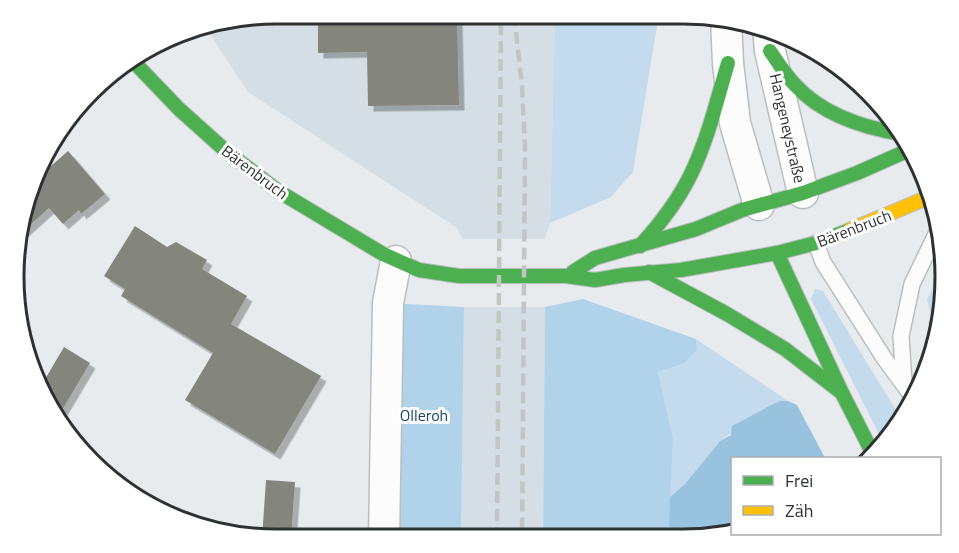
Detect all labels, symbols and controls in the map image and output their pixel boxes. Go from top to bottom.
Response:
street label: Hangeneystraße [764,71,812,185]
street label: Bärenbruch [217,139,293,205]
street label: Bärenbruch [813,203,895,253]
park label: Olleroh [400,403,448,427]
legend [731,457,941,535]
text: Frei [785,467,813,494]
text: Zäh [785,497,813,524]

